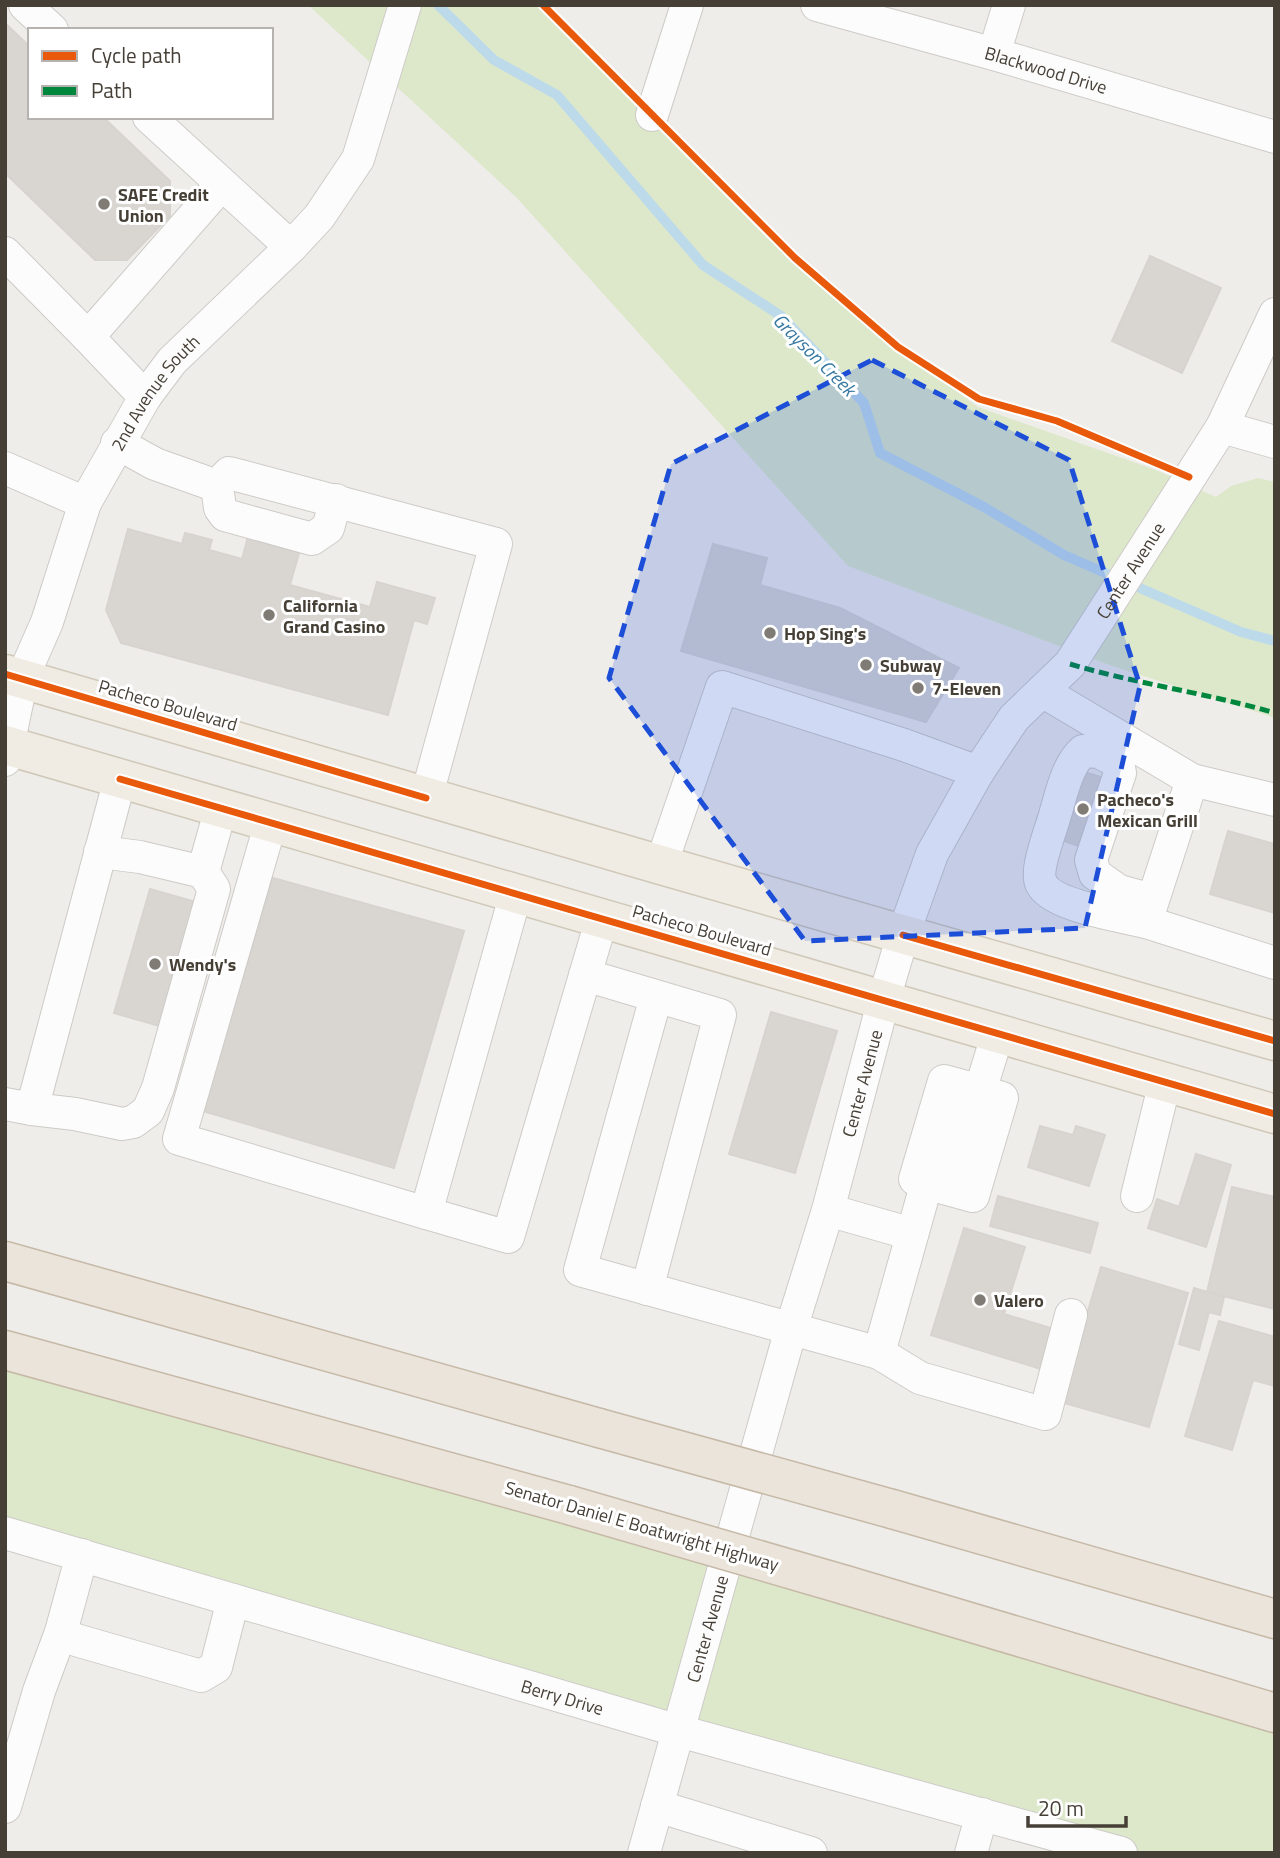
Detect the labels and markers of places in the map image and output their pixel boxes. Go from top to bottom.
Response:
place label: SAFE Credit Union [118,181,209,229]
marker: SAFE Credit Union [96,196,112,212]
place label: California Grand Casino [283,592,385,640]
marker: California Grand Casino [261,607,277,623]
place label: Hop Sing's [784,620,866,647]
marker: Hop Sing's [762,625,778,641]
place label: Subway [880,652,942,679]
marker: Subway [858,657,874,673]
place label: 7-Eleven [932,675,1001,702]
marker: 7-Eleven [910,680,926,696]
place label: Pacheco's Mexican Grill [1097,786,1198,834]
marker: Pacheco's Mexican Grill [1075,801,1091,817]
place label: Wendy's [169,951,236,978]
marker: Wendy's [147,956,163,972]
place label: Valero [994,1287,1044,1314]
marker: Valero [972,1292,988,1308]

